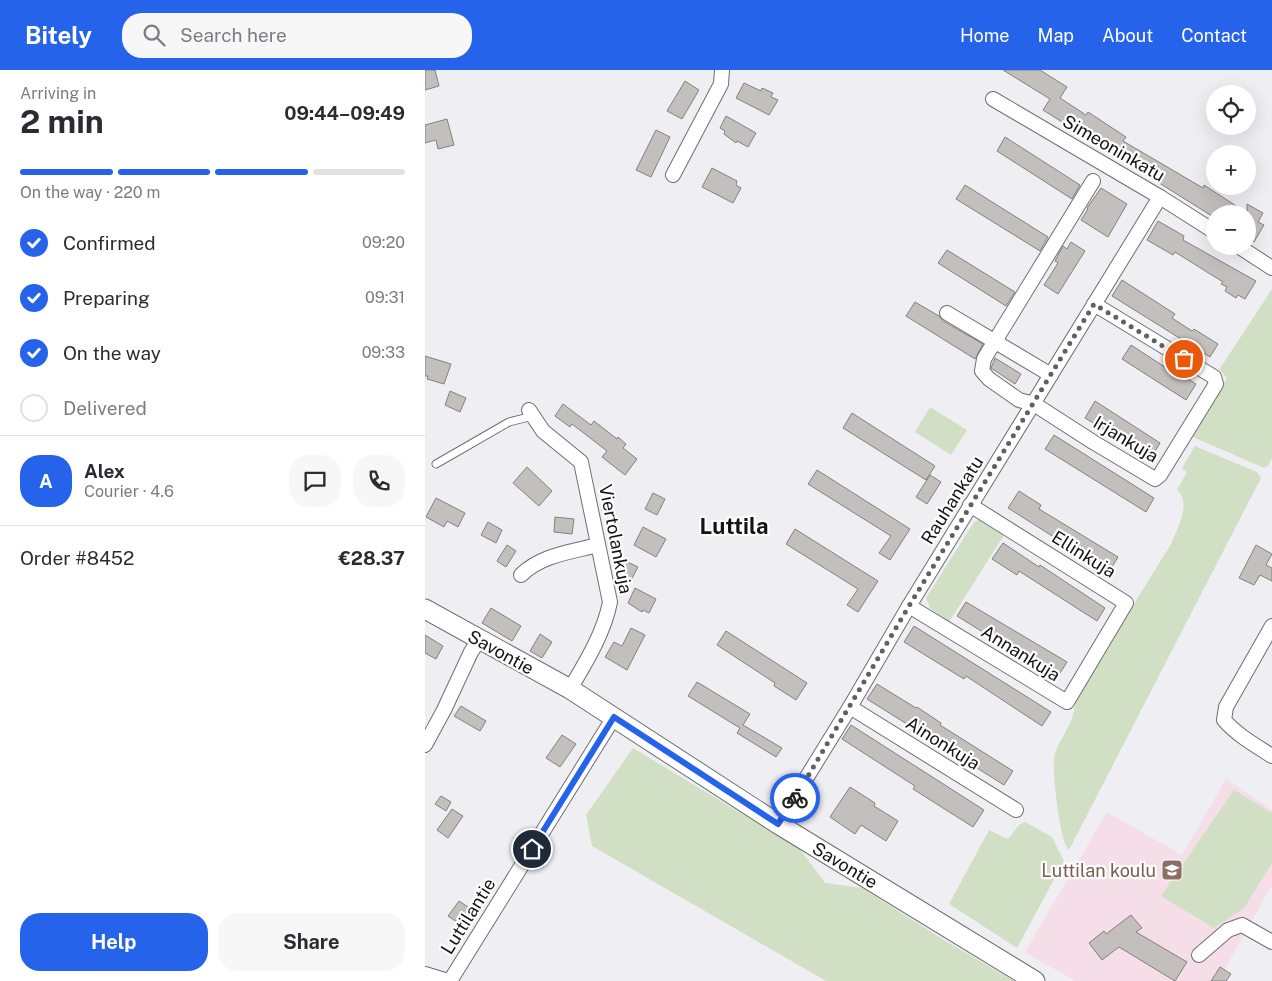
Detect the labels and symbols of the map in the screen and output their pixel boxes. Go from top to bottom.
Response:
street label: Simeoninkatu [1059,110,1169,186]
pin [1163,338,1205,380]
street label: Irjankuja [1090,411,1162,467]
street label: Rauhankatu [917,452,987,548]
street label: Viertolankuja [595,482,637,596]
district label: Luttila [699,513,769,539]
street label: Ellinkuja [1048,526,1120,582]
street label: Annankuja [978,621,1064,685]
street label: Savontie [464,625,538,679]
street label: Ainonkuja [902,712,984,774]
courier [770,773,820,823]
pin [511,828,553,870]
street label: Savontie [809,837,881,893]
school or university icon: Luttilan koulu [1160,858,1184,882]
place label: Luttilan koulu [1041,860,1156,881]
street label: Luttilantie [436,874,500,958]

